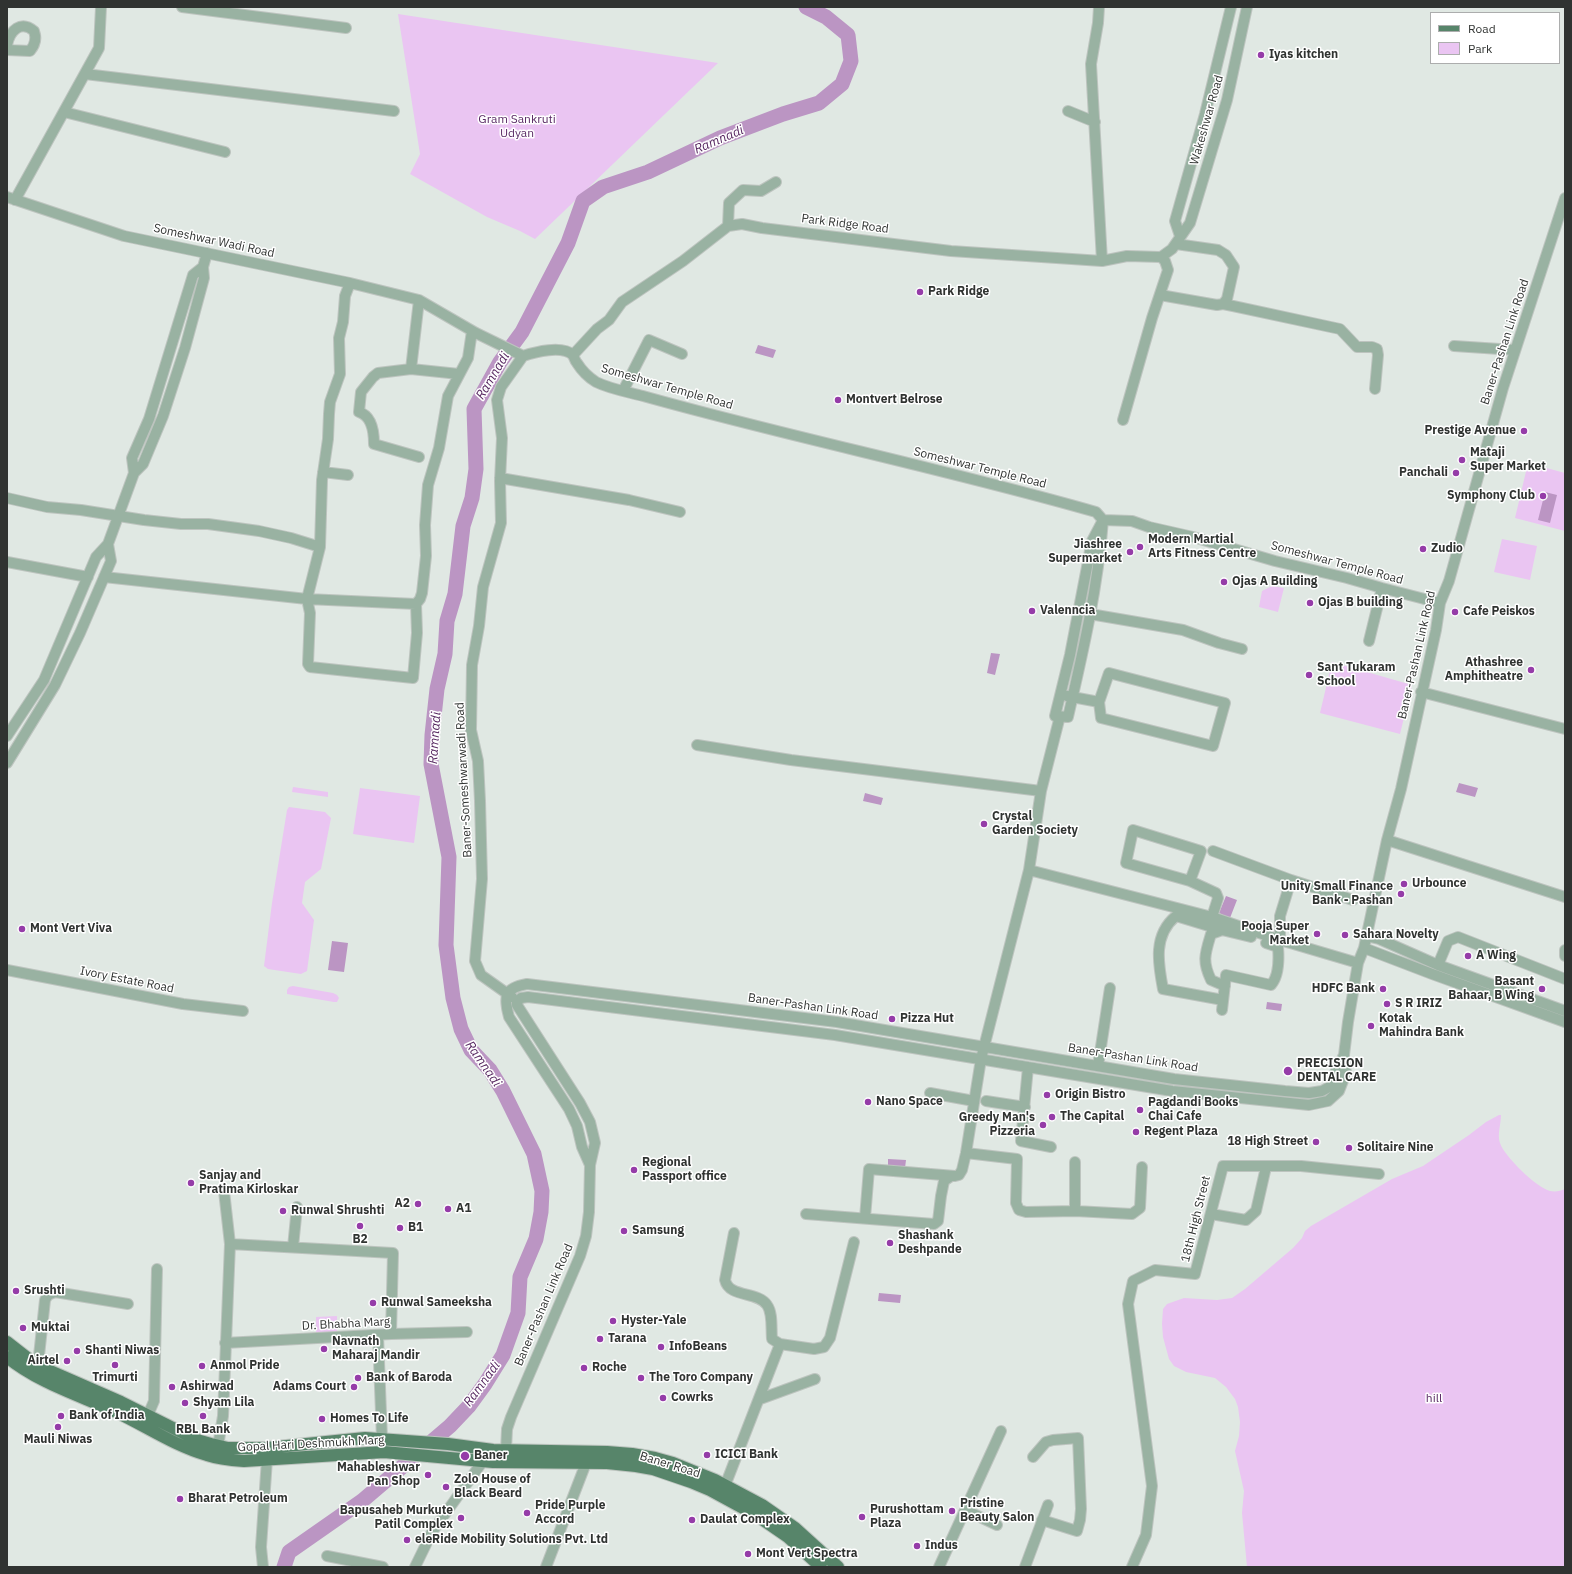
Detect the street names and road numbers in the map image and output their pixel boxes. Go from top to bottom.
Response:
street label: Wakeshwar Road [1187,73,1227,167]
street label: Park Ridge Road [800,211,890,237]
street label: Someshwar Wadi Road [152,221,276,261]
street label: Baner-Pashan Link Road [1478,277,1532,407]
street label: Someshwar Temple Road [599,361,735,413]
street label: Someshwar Temple Road [912,445,1048,491]
street label: Someshwar Temple Road [1269,538,1405,588]
street label: Baner-Pashan Link Road [1395,589,1439,721]
street label: Baner-Someshwarwadi Road [453,702,475,858]
street label: Ivory Estate Road [79,964,175,996]
street label: Baner-Pashan Link Road [747,991,879,1023]
street label: Baner-Pashan Link Road [1067,1041,1199,1075]
street label: 18th High Street [1178,1174,1214,1264]
street label: Baner-Pashan Link Road [512,1242,576,1368]
street label: Dr. Bhabha Marg [302,1314,390,1334]
street label: Gopal Hari Deshmukh Marg [237,1433,385,1455]
street label: Baner Road [638,1449,702,1481]

